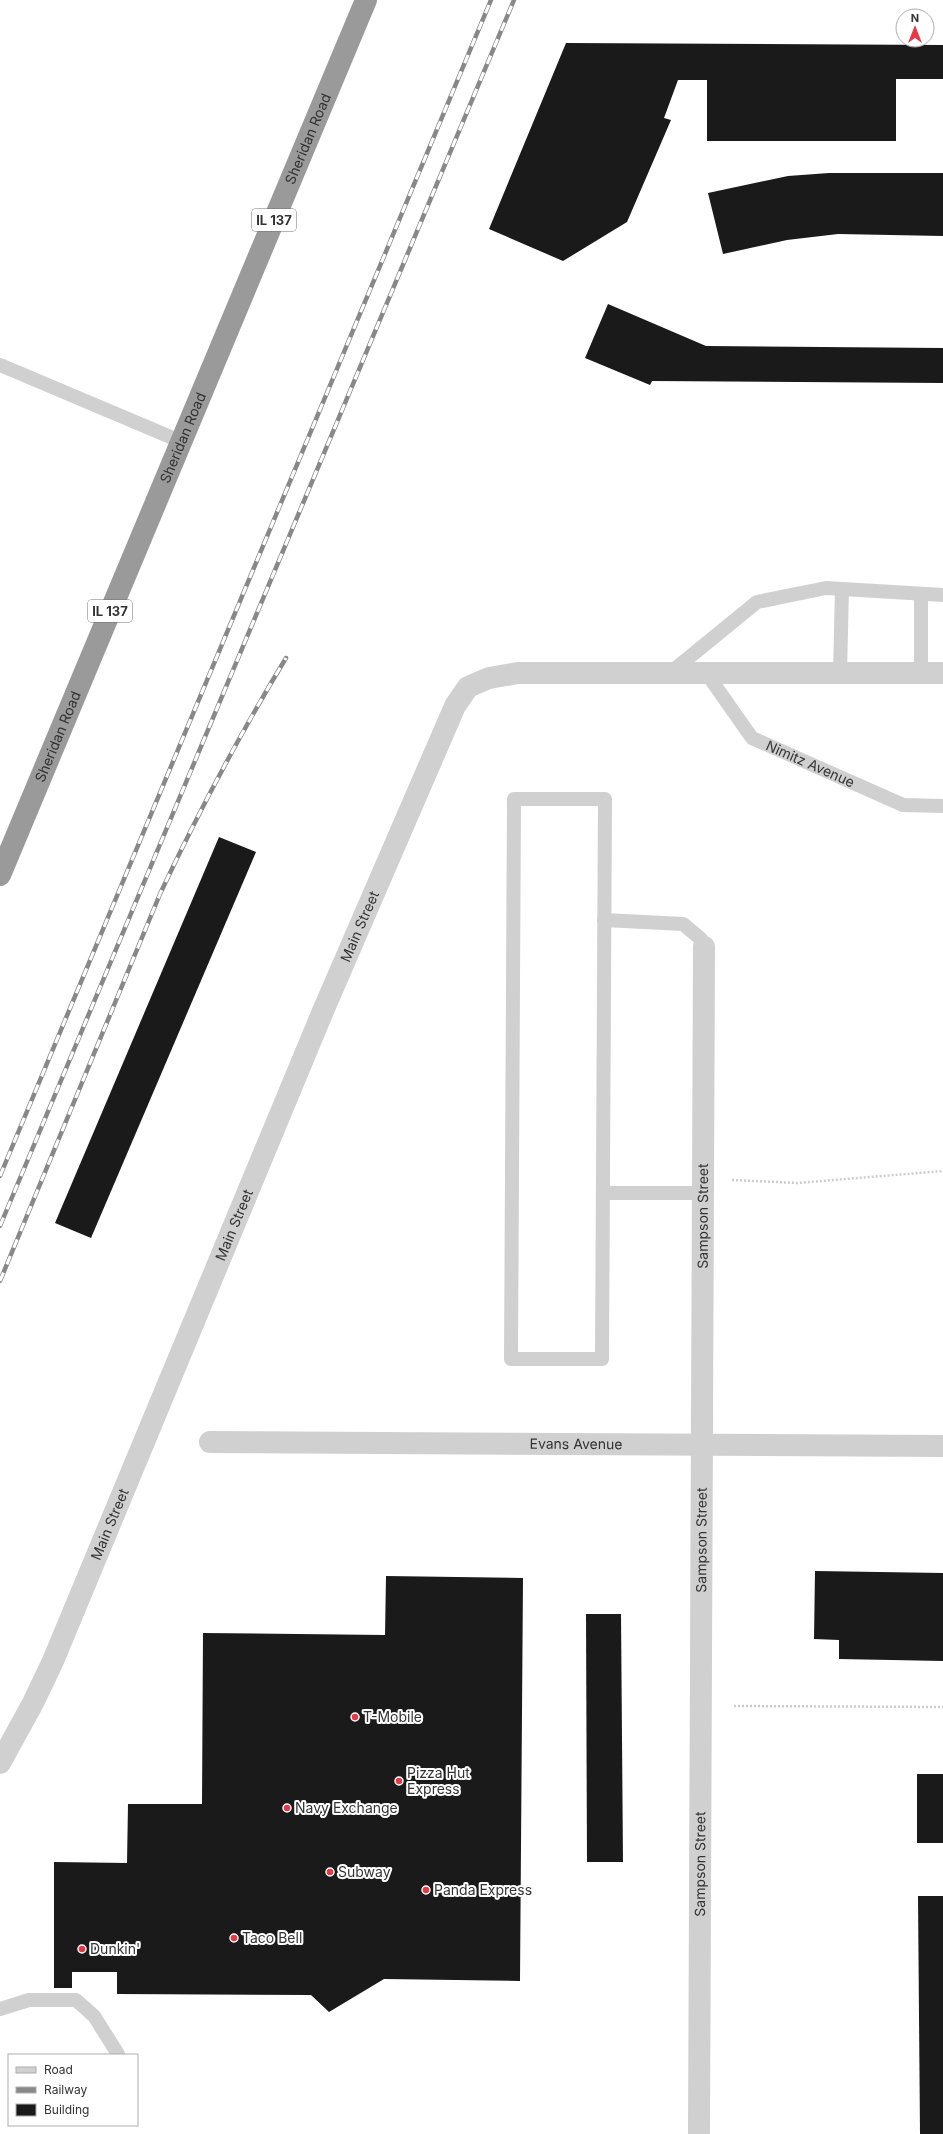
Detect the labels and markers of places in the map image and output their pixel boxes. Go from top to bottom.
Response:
place label: T-Mobile [363,1708,422,1725]
marker: T-Mobile [350,1712,360,1722]
place label: Pizza Hut Express [407,1764,470,1797]
marker: Pizza Hut Express [394,1776,404,1786]
place label: Navy Exchange [295,1799,398,1816]
marker: Navy Exchange [282,1803,292,1813]
place label: Subway [338,1863,391,1880]
marker: Subway [325,1867,335,1877]
place label: Panda Express [434,1881,532,1898]
marker: Panda Express [421,1885,431,1895]
place label: Taco Bell [242,1929,302,1946]
marker: Taco Bell [229,1933,239,1943]
place label: Dunkin' [90,1940,140,1957]
marker: Dunkin' [77,1944,87,1954]

